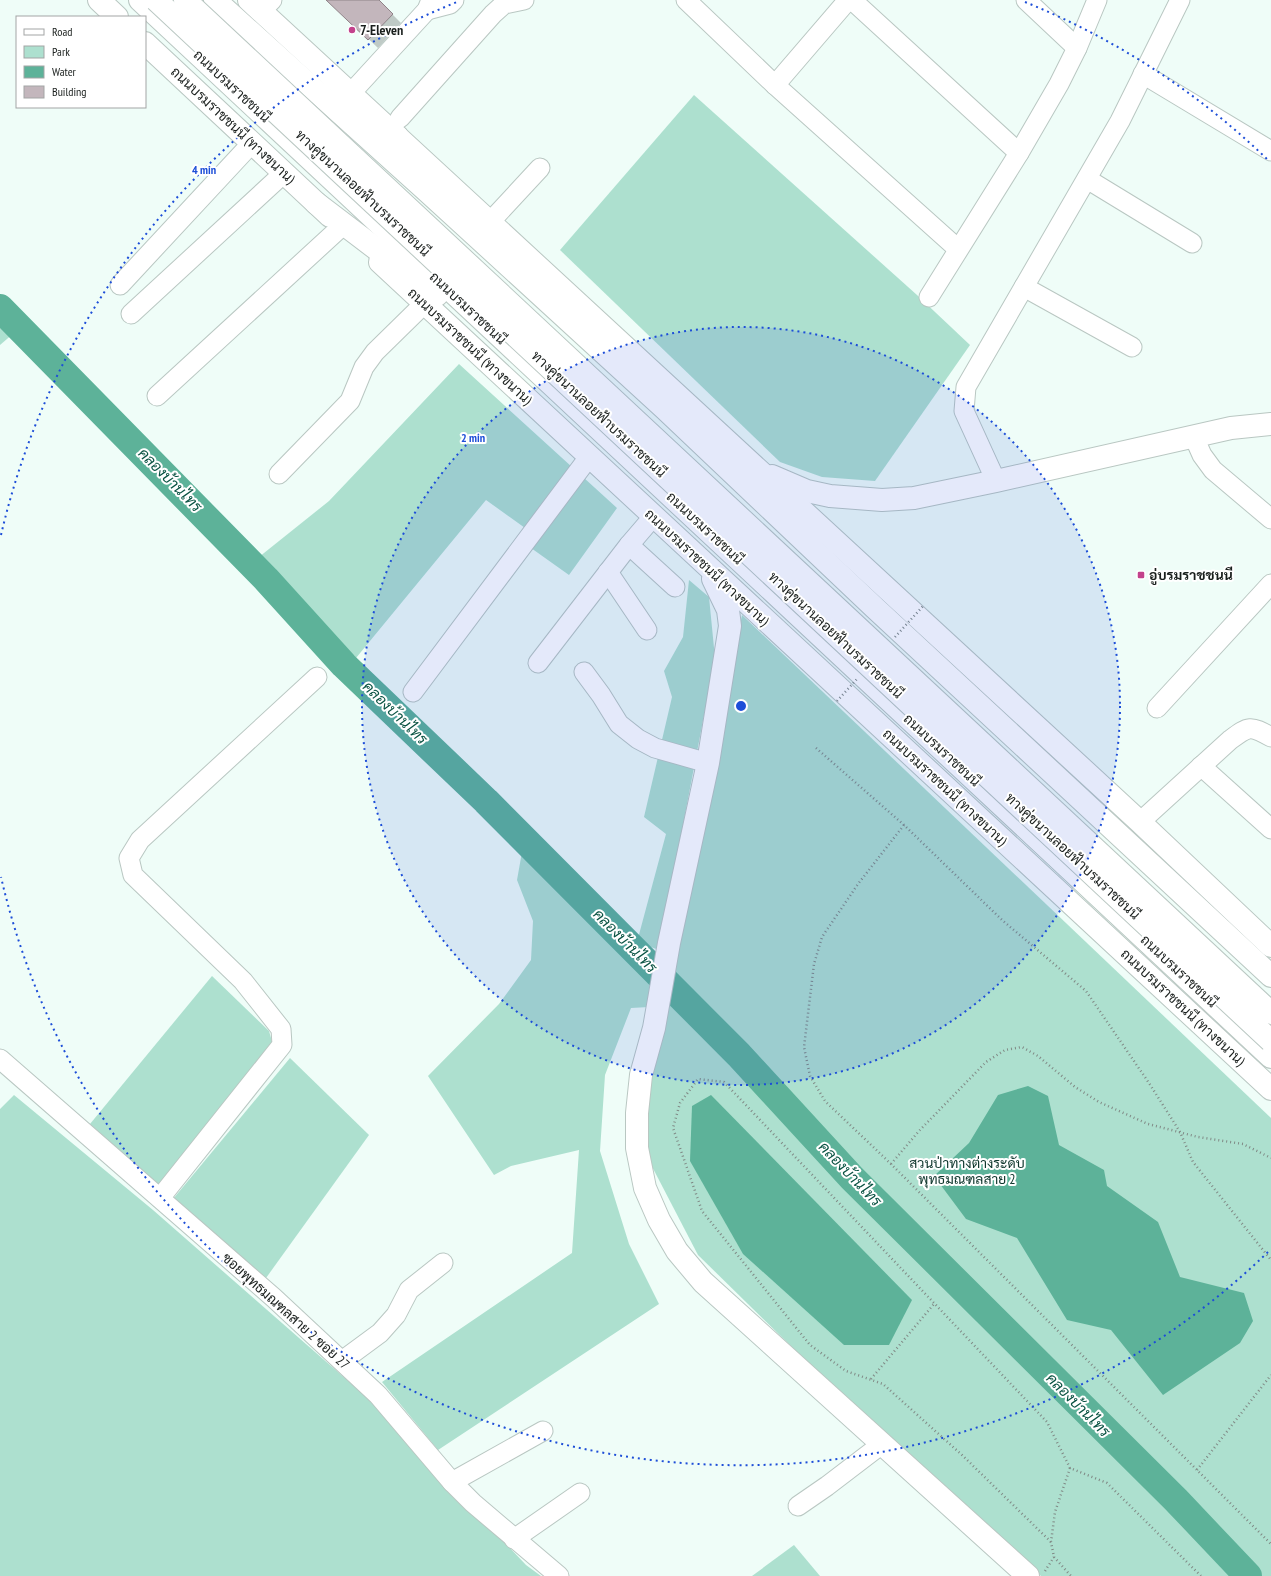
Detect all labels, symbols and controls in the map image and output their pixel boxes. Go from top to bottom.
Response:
legend [16,16,146,108]
place label: 7-Eleven [360,21,403,39]
text: Road [52,24,72,39]
marker: 7-Eleven [347,25,357,35]
text: Park [52,44,70,59]
street label: ถนนบรมราชชนนี [190,46,274,126]
street label: ถนนบรมราชชนนี (ทางขนาน) [167,63,299,188]
text: Water [52,64,77,79]
text: Building [52,84,87,99]
street label: ทางคู่ขนานลอยฟ้าบรมราชชนนี [291,126,434,261]
text: 4 min [192,162,216,177]
street label: ถนนบรมราชชนนี [426,268,510,348]
street label: ถนนบรมราชชนนี (ทางขนาน) [404,284,536,409]
street label: ทางคู่ขนานลอยฟ้าบรมราชชนนี [527,347,670,482]
text: 2 min [461,430,485,445]
water label: คลองบ้านไทร [134,444,207,516]
street label: ถนนบรมราชชนนี [663,488,747,568]
street label: ถนนบรมราชชนนี (ทางขนาน) [641,505,773,630]
place label: อู่บรมราชชนนี [1149,566,1233,586]
street label: ทางคู่ขนานลอยฟ้าบรมราชชนนี [764,568,907,703]
marker: อู่บรมราชชนนี [1136,570,1146,580]
water label: คลองบ้านไทร [359,677,432,749]
centre of rings [734,699,748,713]
street label: ถนนบรมราชชนนี [900,710,984,790]
street label: ถนนบรมราชชนนี (ทางขนาน) [879,725,1011,850]
street label: ทางคู่ขนานลอยฟ้าบรมราชชนนี [1001,789,1144,924]
water label: คลองบ้านไทร [589,905,662,977]
street label: ถนนบรมราชชนนี [1137,931,1221,1011]
street label: ถนนบรมราชชนนี (ทางขนาน) [1117,945,1249,1070]
water label: คลองบ้านไทร [815,1137,886,1211]
park label: สวนป่าทางต่างระดับ พุทธมณฑลสาย 2 [909,1154,1025,1189]
street label: ซอยพุทธมณฑลสาย 2 ซอย 27 [218,1249,354,1374]
water label: คลองบ้านไทร [1042,1369,1115,1441]

